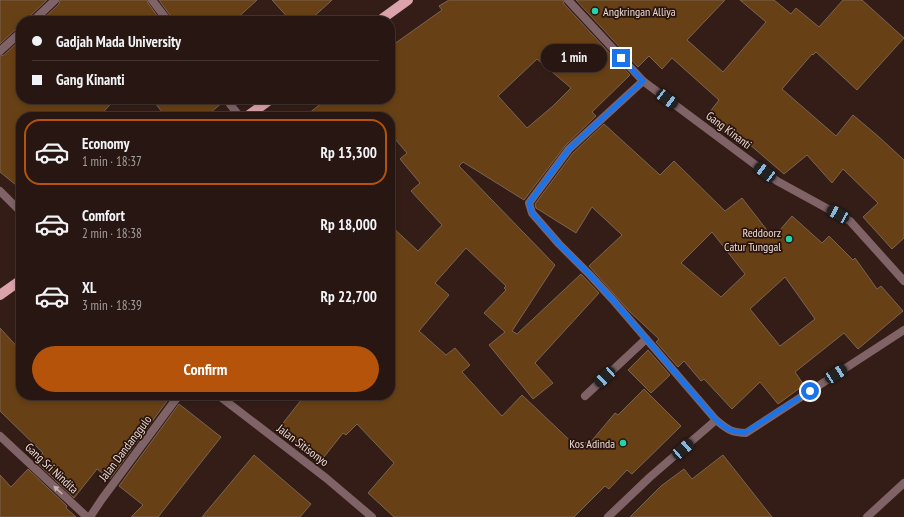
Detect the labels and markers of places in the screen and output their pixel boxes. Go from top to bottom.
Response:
place label: Angkringan Alliya [603,4,676,19]
marker: Angkringan Alliya [590,6,600,16]
place label: Reddoorz Catur Tunggal [724,225,781,254]
marker: Reddoorz Catur Tunggal [784,234,794,244]
place label: Kos Adinda [569,436,615,451]
marker: Kos Adinda [618,438,628,448]

